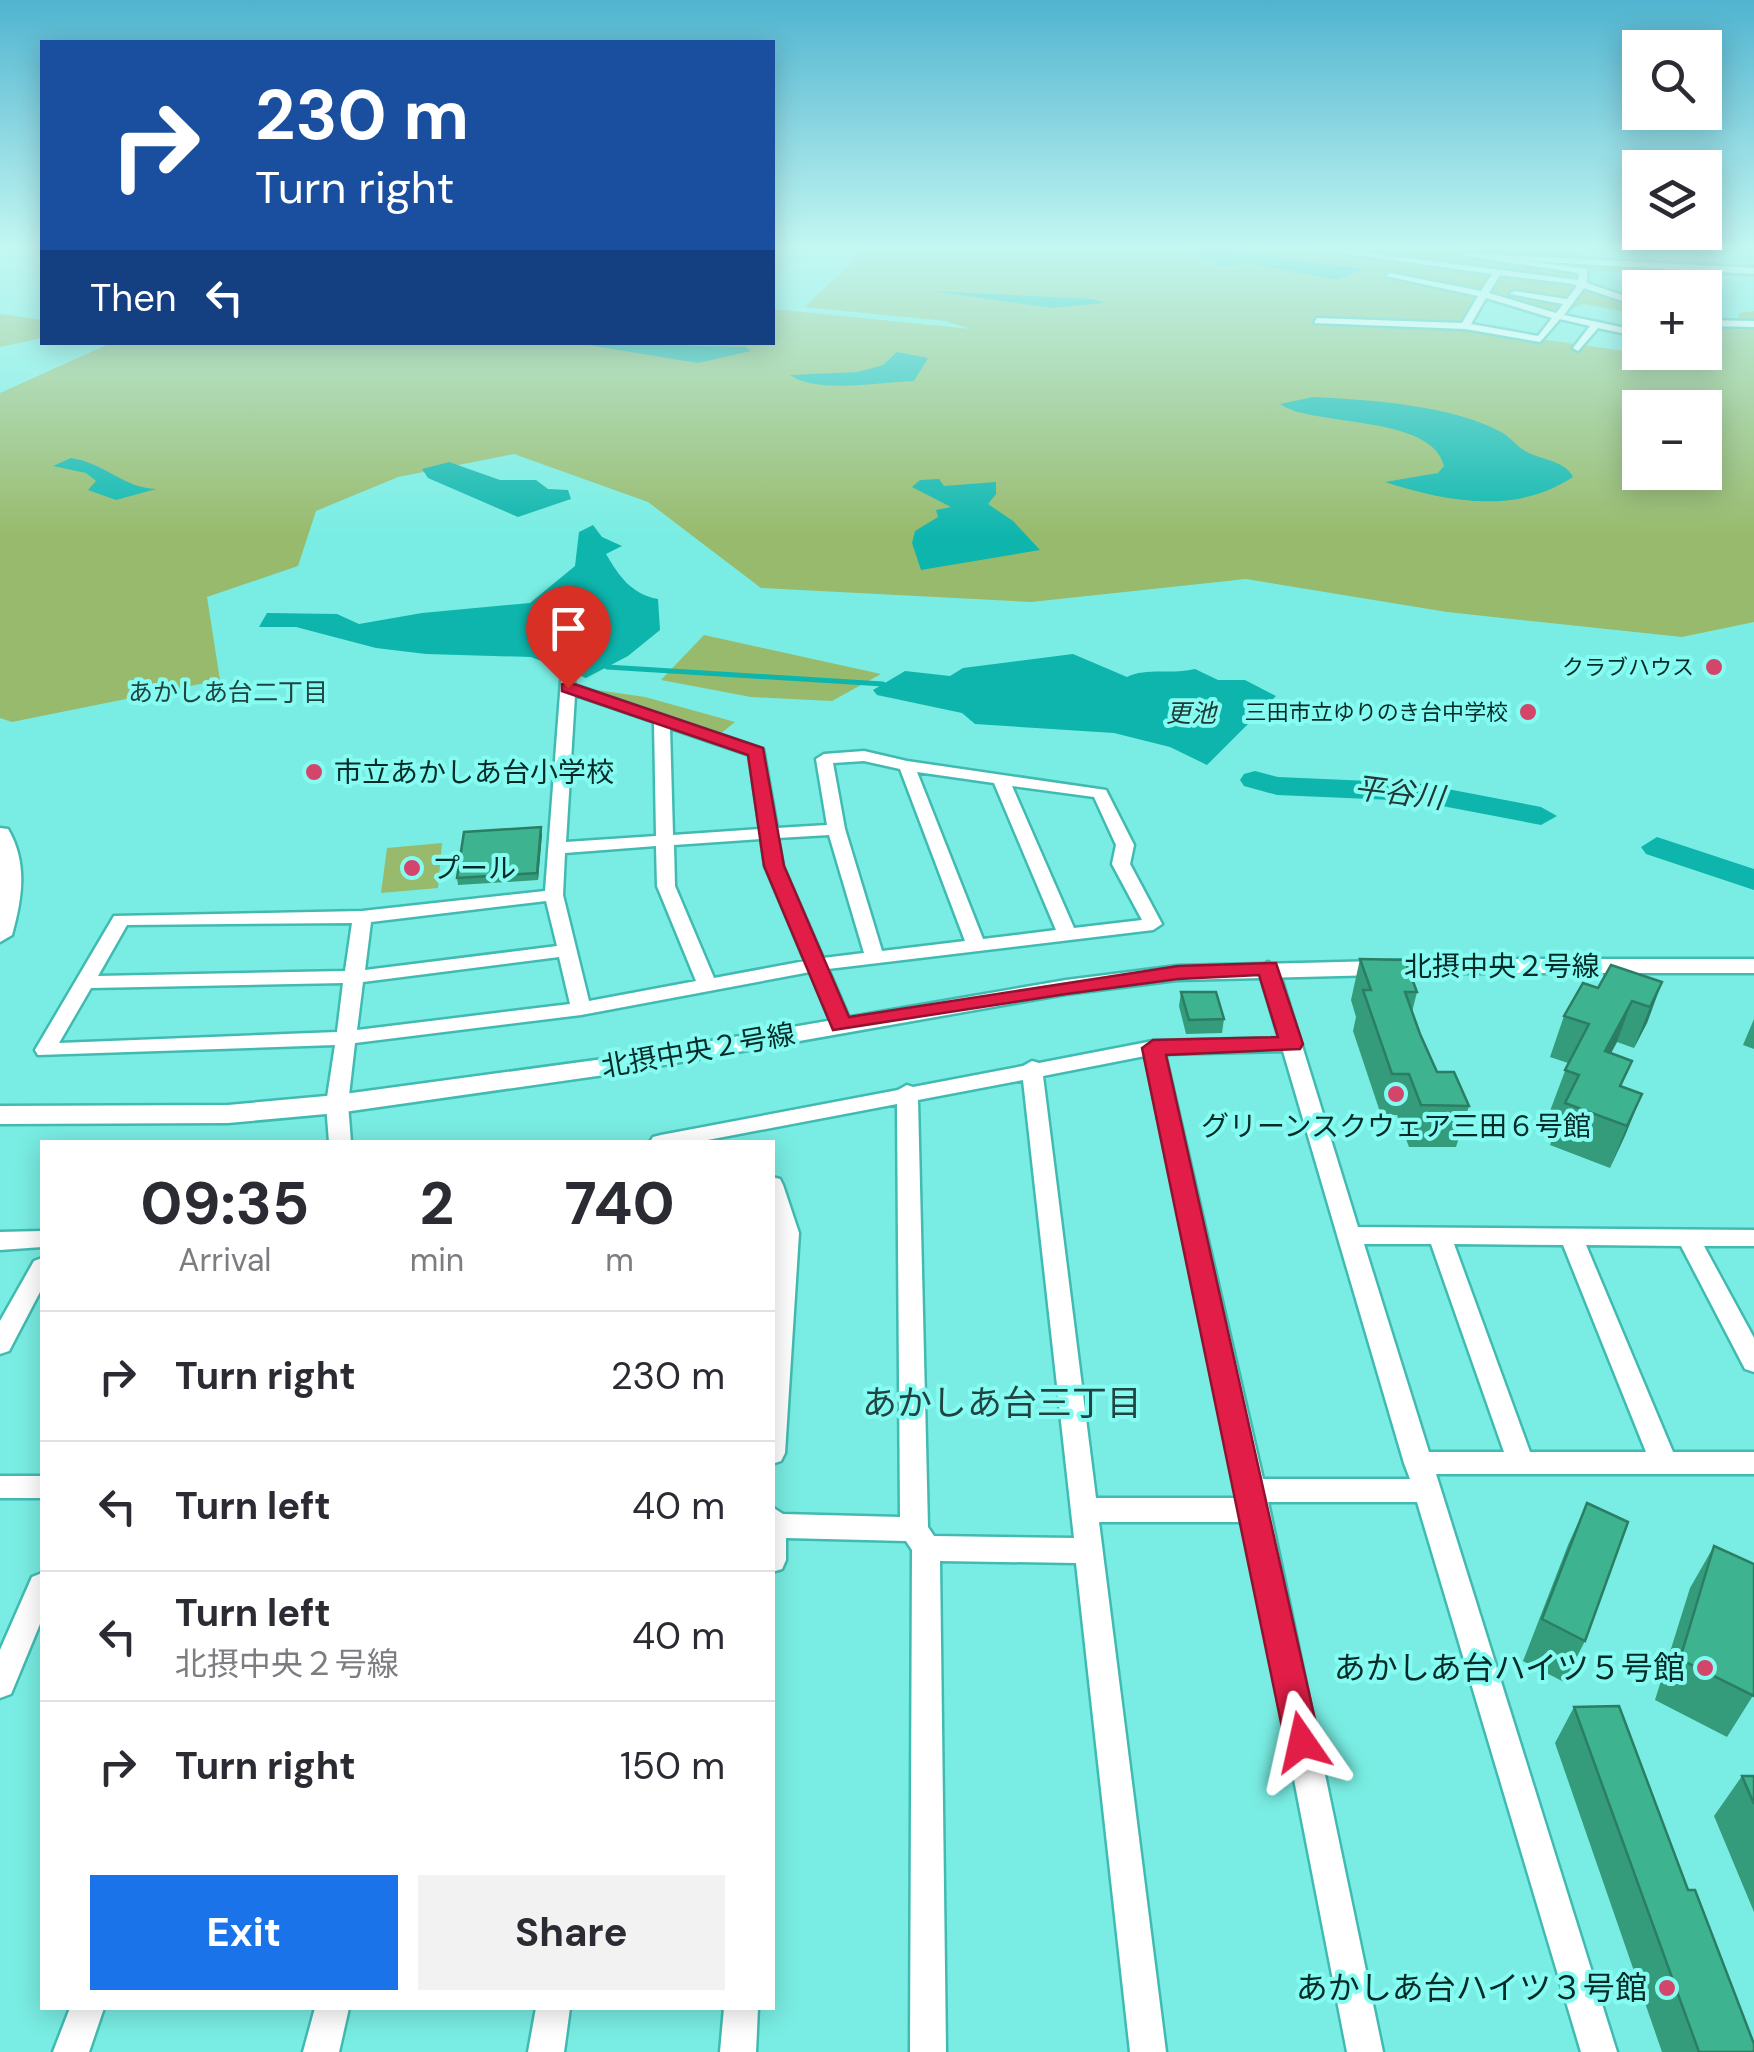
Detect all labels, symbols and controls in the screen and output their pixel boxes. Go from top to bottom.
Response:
map controls [1622,30,1722,490]
button: search [1622,30,1722,130]
text: 230 m [255,70,469,161]
icon: right [90,80,220,210]
button: layers [1622,150,1722,250]
text: Turn right [255,158,454,217]
icon: left [197,270,252,325]
button: + [1622,270,1722,370]
text: Then [90,273,177,323]
button: − [1622,390,1722,490]
pin [526,586,611,689]
icon: arrive [541,601,596,656]
place label: クラブハウス [1562,653,1694,682]
marker: クラブハウス [1703,656,1725,678]
district label: あかしあ台二丁目 [128,676,328,709]
water label: 更池 [1166,697,1219,730]
place label: 三田市立ゆりのき台中学校 [1245,698,1508,727]
marker: 三田市立ゆりのき台中学校 [1517,701,1539,723]
place label: 市立あかしあ台小学校 [334,754,614,791]
marker: 市立あかしあ台小学校 [303,761,325,783]
water label: 平谷川 [1352,768,1449,818]
place label: プール [432,850,516,887]
marker: プール [401,857,423,879]
street label: 北摂中央２号線 [1404,948,1600,985]
street label: 北摂中央２号線 [598,1015,798,1086]
marker: グリーンスクウェア三田６号館 [1385,1083,1407,1105]
place label: グリーンスクウェア三田６号館 [1201,1108,1591,1145]
text: 09:35 [140,1164,309,1243]
text: 2 [420,1164,454,1243]
text: 740 [564,1164,675,1243]
text: Arrival [178,1239,271,1281]
text: min [410,1239,464,1281]
text: m [605,1239,634,1281]
icon: right [90,1349,145,1404]
text: Turn right [175,1351,356,1401]
text: 230 m [611,1351,725,1401]
district label: あかしあ台三丁目 [862,1380,1142,1426]
icon: left [90,1479,145,1534]
text: Turn left [175,1481,331,1531]
text: 40 m [632,1481,725,1531]
text: Turn left [175,1588,331,1638]
icon: left [90,1609,145,1664]
text: 40 m [632,1611,725,1661]
text: 北摂中央２号線 [175,1643,399,1685]
place label: あかしあ台ハイツ５号館 [1334,1647,1685,1689]
marker: あかしあ台ハイツ５号館 [1694,1657,1716,1679]
position arrow [1250,1690,1354,1794]
icon: right [90,1739,145,1794]
text: Turn right [175,1741,356,1791]
text: 150 m [620,1741,725,1791]
button: Exit [90,1875,398,1990]
button: Share [418,1875,725,1990]
place label: あかしあ台ハイツ３号館 [1296,1967,1647,2009]
marker: あかしあ台ハイツ３号館 [1656,1977,1678,1999]

